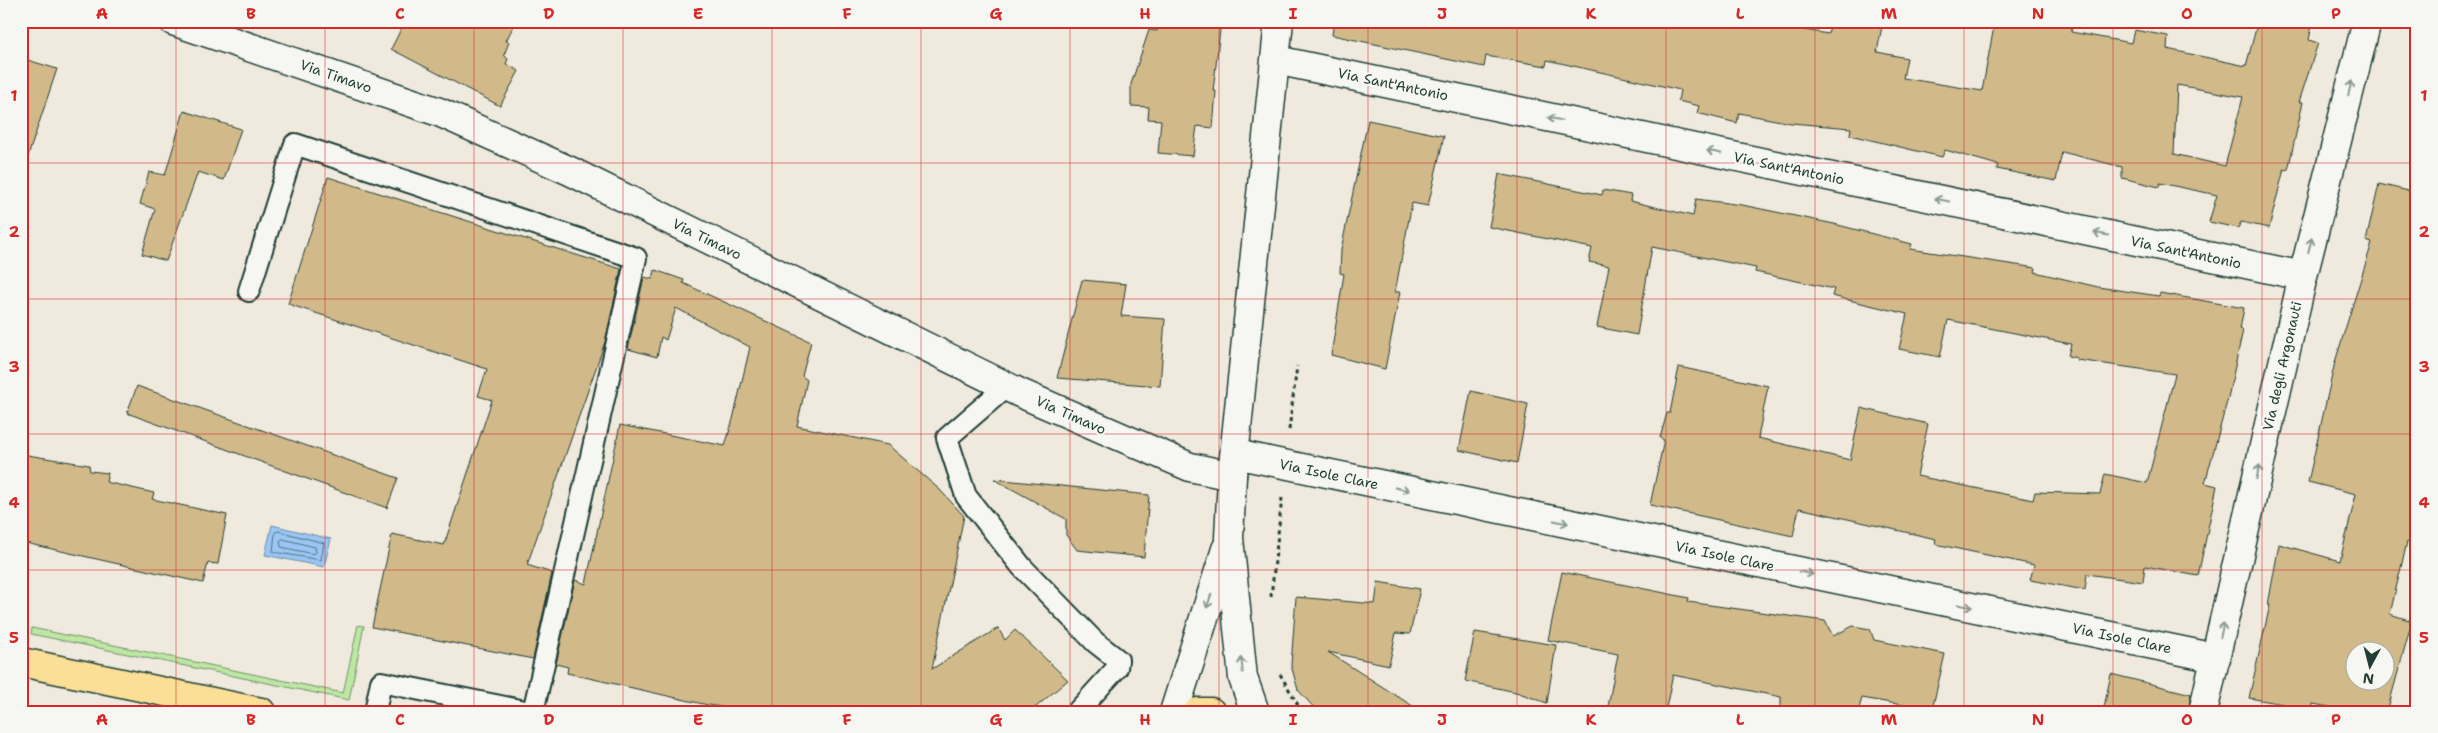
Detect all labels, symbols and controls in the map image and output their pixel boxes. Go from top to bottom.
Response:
text: A [96,3,108,24]
text: B [246,3,256,24]
text: C [395,3,405,24]
text: D [543,3,555,24]
text: E [693,3,703,24]
text: F [842,3,852,24]
text: G [990,3,1003,24]
text: H [1139,3,1151,24]
text: I [1289,3,1298,24]
text: J [1437,3,1447,24]
text: K [1586,3,1597,24]
text: L [1736,3,1745,24]
text: M [1881,3,1898,24]
text: N [2032,3,2044,24]
text: O [2181,3,2193,24]
text: P [2331,3,2341,24]
street label: Via Timavo [298,55,374,97]
street label: Via Sant'Antonio [1336,63,1450,105]
one-way arrow [2346,80,2356,96]
text: 1 [10,85,18,106]
text: 1 [2420,85,2428,106]
one-way arrow [1548,113,1564,123]
one-way arrow [1707,147,1723,156]
street label: Via Sant'Antonio [1732,147,1846,189]
one-way arrow [1934,195,1950,204]
street label: Via Timavo [669,214,745,264]
text: 2 [8,221,20,242]
text: 2 [2418,221,2430,242]
one-way arrow [2093,229,2109,238]
street label: Via Sant'Antonio [2129,231,2243,273]
one-way arrow [2306,238,2316,254]
street label: Via degli Argonauti [2258,299,2306,433]
text: 3 [8,356,20,377]
text: 3 [2418,356,2430,377]
street label: Via Timavo [1033,392,1109,438]
street label: Via Isole Clare [1278,455,1380,493]
one-way arrow [2254,464,2263,480]
one-way arrow [1394,485,1410,494]
text: 4 [8,492,20,513]
text: 4 [2418,492,2430,513]
one-way arrow [1553,518,1569,527]
street label: Via Isole Clare [1674,537,1776,575]
one-way arrow [1798,569,1814,578]
one-way arrow [1204,593,1213,609]
one-way arrow [1957,602,1973,611]
street label: Via Isole Clare [2071,619,2173,657]
one-way arrow [2218,623,2227,639]
text: 5 [9,627,19,648]
text: 5 [2419,627,2429,648]
north arrow [2346,640,2396,690]
one-way arrow [1237,657,1247,673]
text: N [2362,669,2375,689]
text: A [96,709,108,730]
text: B [246,709,256,730]
text: C [395,709,405,730]
text: D [543,709,555,730]
text: E [693,709,703,730]
text: F [842,709,852,730]
text: G [990,709,1003,730]
text: H [1139,709,1151,730]
text: I [1289,709,1298,730]
text: J [1437,709,1447,730]
text: K [1586,709,1597,730]
text: L [1736,709,1745,730]
text: M [1881,709,1898,730]
text: N [2032,709,2044,730]
text: O [2181,709,2193,730]
text: P [2331,709,2341,730]

